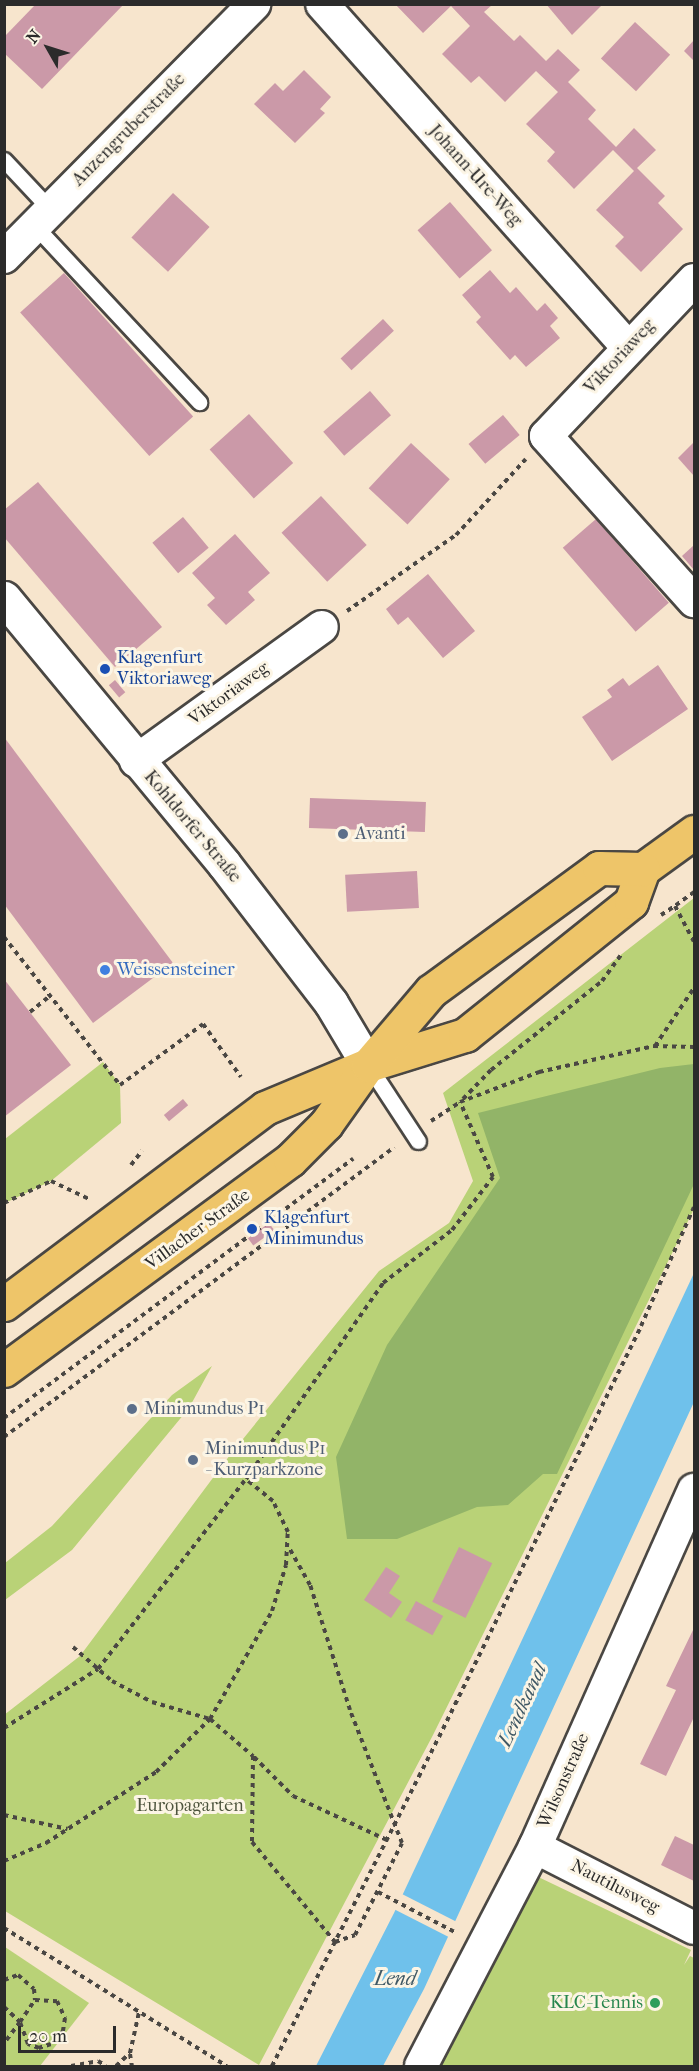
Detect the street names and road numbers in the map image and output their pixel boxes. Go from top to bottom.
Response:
street label: Anzengruberstraße [68,69,190,191]
street label: Johann-Ure-Weg [424,121,526,231]
street label: Viktoriaweg [580,315,660,399]
street label: Viktoriaweg [185,658,273,730]
street label: Kohldorfer Straße [139,767,245,887]
street label: Villacher Straße [141,1185,255,1275]
street label: Wilsonstraße [533,1730,595,1832]
street label: Nautilusweg [567,1855,663,1919]

